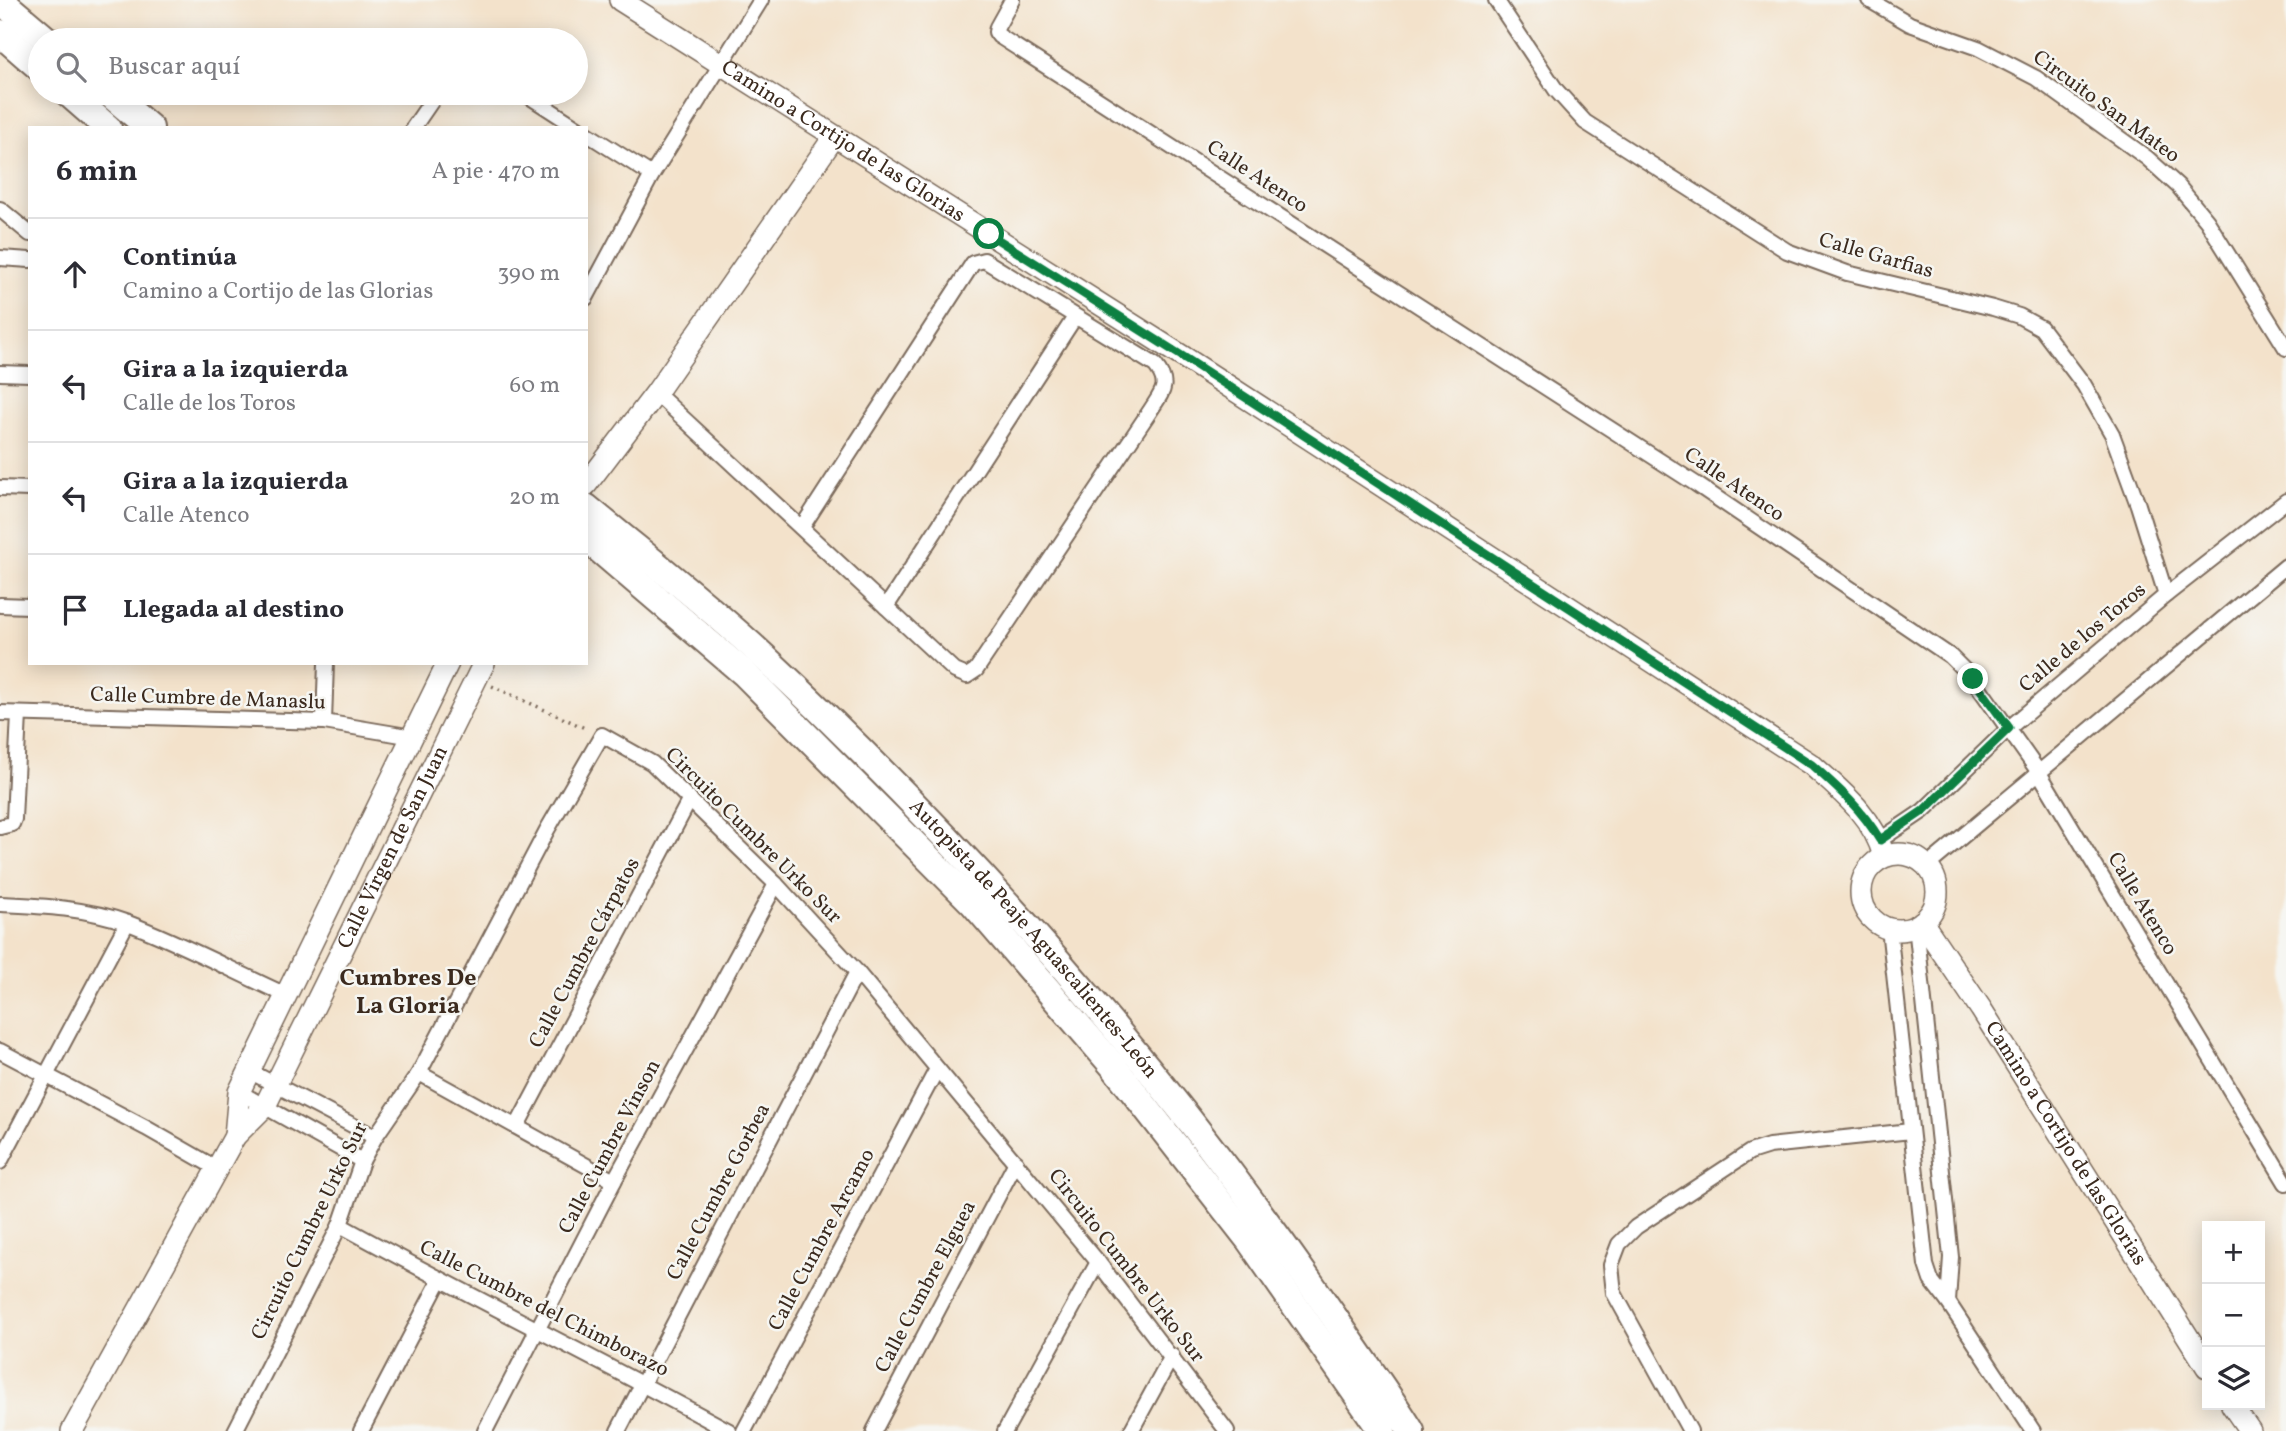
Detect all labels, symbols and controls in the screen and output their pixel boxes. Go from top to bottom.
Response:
search box [28,28,588,105]
street label: Circuito San Mateo [2026,44,2186,170]
icon: search [52,48,90,86]
text: Buscar aquí [108,49,240,85]
street label: Camino a Cortijo de las Glorias [715,53,971,229]
street label: Calle Atenco [1201,133,1313,221]
text: 6 min [56,151,138,193]
text: A pie · 470 m [432,156,560,188]
route start [973,218,1004,249]
street label: Calle Garfias [1815,226,1937,286]
text: Continúa [123,240,237,276]
icon: ahead [56,255,94,293]
text: 390 m [497,258,560,290]
text: Camino a Cortijo de las Glorias [123,276,433,308]
text: Gira a la izquierda [123,352,348,388]
icon: left [56,367,94,405]
text: 60 m [510,370,560,402]
text: Calle de los Toros [123,388,296,420]
street label: Calle Atenco [1678,441,1790,529]
text: Gira a la izquierda [123,464,348,500]
icon: left [56,479,94,517]
text: 20 m [509,482,560,514]
text: Calle Atenco [123,500,250,532]
street label: Calle de los Toros [2013,576,2153,700]
icon: arrive [56,591,94,629]
text: Llegada al destino [123,592,344,628]
route end [1957,663,1988,694]
street label: Calle Cumbre de Manaslu [90,680,326,718]
street label: Calle Virgen de San Juan [330,741,455,954]
street label: Circuito Cumbre Urko Sur [658,741,848,931]
street label: Autopista de Peaje Aguascalientes-León [902,793,1165,1085]
street label: Calle Atenco [2100,847,2184,961]
street label: Calle Cumbre Cárpatos [522,853,648,1053]
district label: Cumbres De La Gloria [339,962,477,1024]
street label: Camino a Cortijo de las Glorias [1978,1016,2154,1271]
street label: Calle Cumbre Vinson [552,1055,668,1239]
street label: Calle Cumbre Gorbea [660,1098,778,1286]
street label: Circuito Cumbre Urko Sur [245,1117,376,1345]
street label: Calle Cumbre Arcamo [762,1144,882,1336]
street label: Circuito Cumbre Urko Sur [1041,1163,1211,1369]
street label: Calle Cumbre Elguea [868,1196,984,1378]
map controls [2202,1221,2265,1410]
button: + [2202,1221,2265,1284]
street label: Calle Cumbre del Chimborazo [414,1233,674,1385]
button: − [2202,1284,2265,1347]
button: layers [2202,1347,2265,1410]

